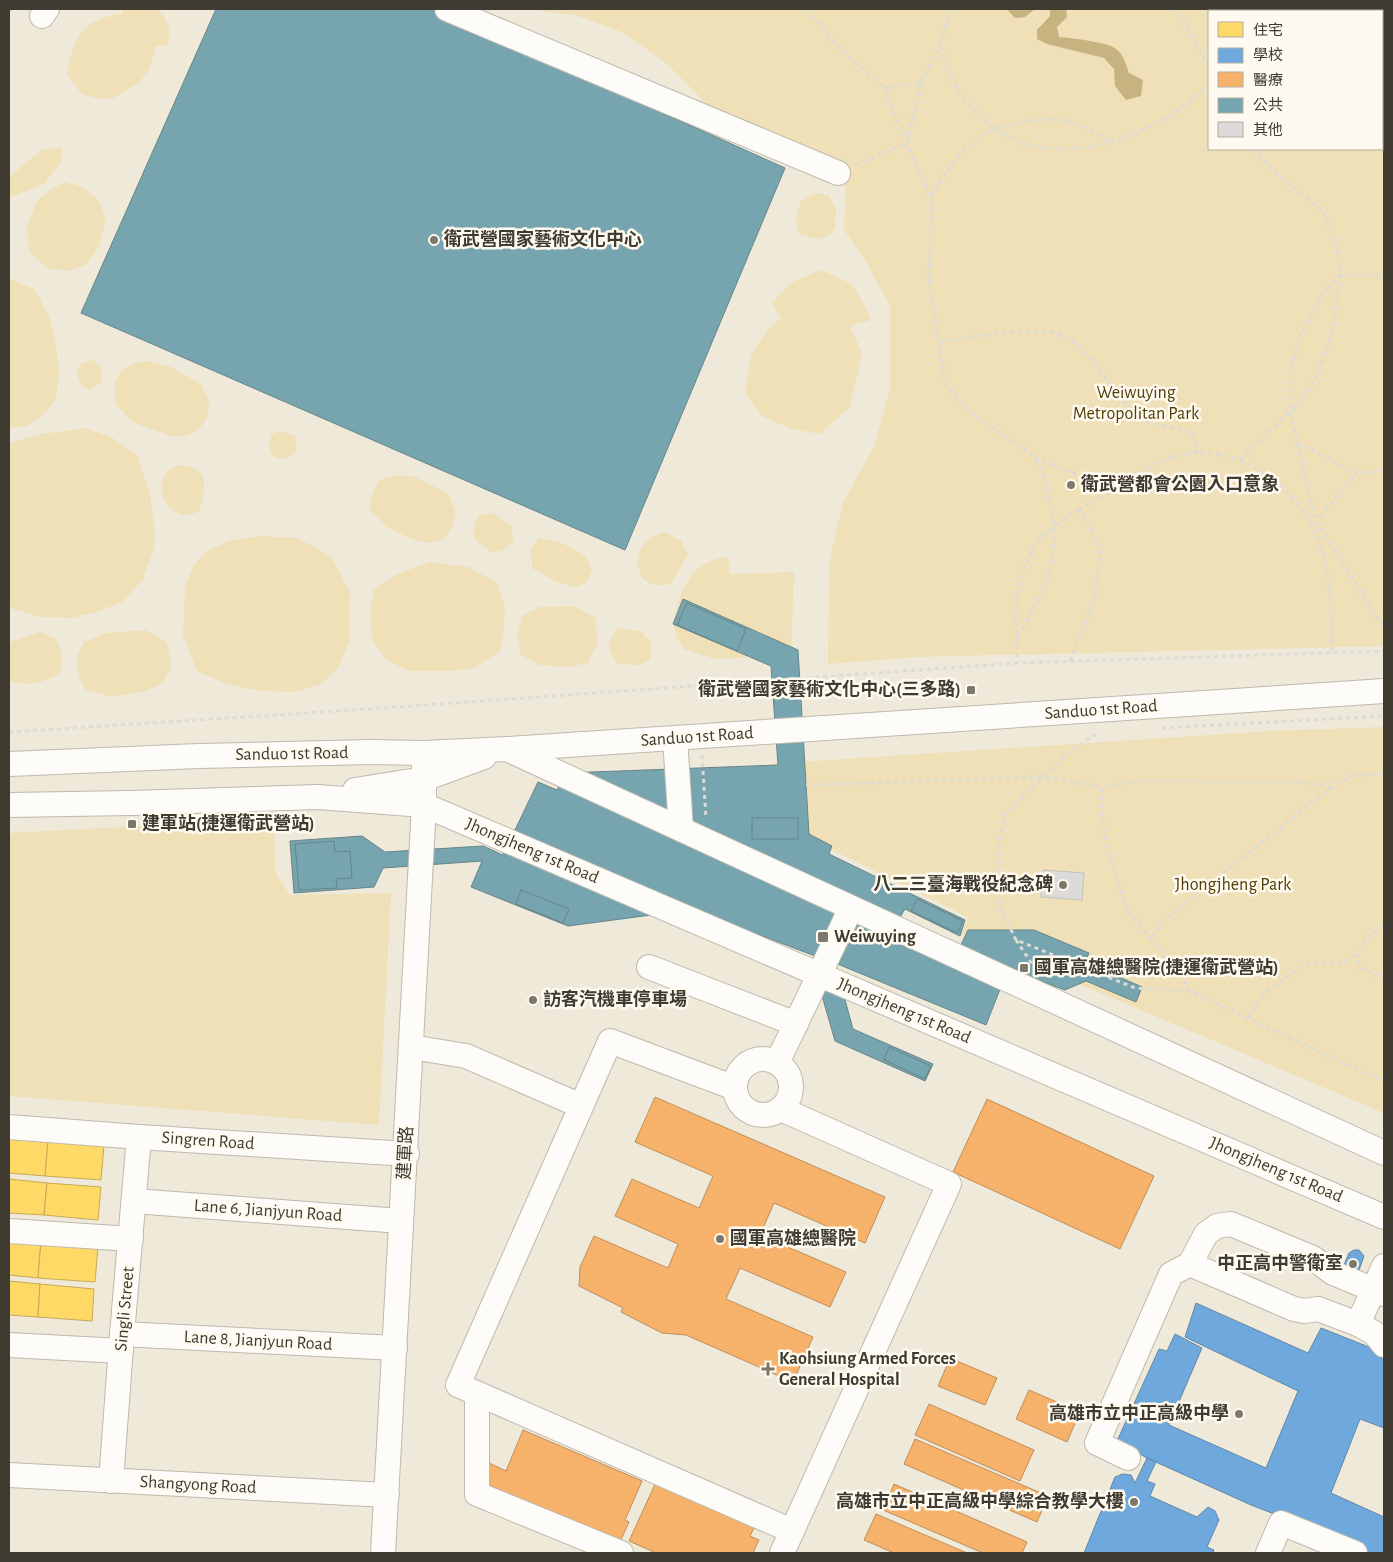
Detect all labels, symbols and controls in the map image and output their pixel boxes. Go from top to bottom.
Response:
legend [1208,10,1383,150]
text: 住宅 [1253,22,1283,38]
text: 學校 [1253,46,1283,63]
text: 醫療 [1253,72,1283,88]
text: 公共 [1253,97,1283,113]
text: 其他 [1253,122,1283,138]
place label: 衛武營國家藝術文化中心 [443,228,642,249]
marker: 衛武營國家藝術文化中心 [428,234,440,246]
park label: Weiwuying Metropolitan Park [1073,384,1200,423]
place label: 衛武營都會公園入口意象 [1080,473,1279,494]
marker: 衛武營都會公園入口意象 [1065,479,1077,491]
place label: 衛武營國家藝術文化中心(三多路) [697,678,961,699]
marker: 衛武營國家藝術文化中心(三多路) [965,684,977,696]
street label: Sanduo 1st Road [1044,697,1158,723]
street label: Sanduo 1st Road [640,724,754,750]
street label: Sanduo 1st Road [235,744,349,764]
place label: 建軍站(捷運衛武營站) [142,812,315,833]
street label: Jhongjheng 1st Road [463,815,601,887]
marker: 建軍站(捷運衛武營站) [126,818,138,830]
place label: 八二三臺海戰役紀念碑 [873,873,1053,894]
park label: Jhongjheng Park [1175,876,1292,894]
marker: 八二三臺海戰役紀念碑 [1057,879,1069,891]
place label: Weiwuying [834,928,917,946]
marker: Weiwuying [816,930,830,944]
place label: 國軍高雄總醫院(捷運衛武營站) [1034,956,1279,977]
marker: 國軍高雄總醫院(捷運衛武營站) [1018,962,1030,974]
street label: Jhongjheng 1st Road [835,975,973,1047]
place label: 訪客汽機車停車場 [543,989,687,1009]
marker: 訪客汽機車停車場 [527,994,539,1006]
street label: 建軍路 [394,1125,416,1180]
street label: Singren Road [161,1129,255,1153]
street label: Jhongjheng 1st Road [1207,1134,1345,1206]
street label: Lane 6, Jianjyun Road [193,1197,343,1225]
place label: 國軍高雄總醫院 [730,1228,856,1248]
marker: 國軍高雄總醫院 [714,1233,726,1245]
place label: 中正高中警衛室 [1217,1252,1343,1273]
marker: 中正高中警衛室 [1347,1258,1359,1270]
street label: Singli Street [112,1266,138,1352]
street label: Lane 8, Jianjyun Road [183,1328,333,1354]
place label: Kaohsiung Armed Forces General Hospital [779,1350,956,1389]
marker: Kaohsiung Armed Forces General Hospital [761,1362,775,1376]
place label: 高雄市立中正高級中學 [1049,1403,1229,1423]
marker: 高雄市立中正高級中學 [1233,1408,1245,1420]
street label: Shangyong Road [139,1473,257,1497]
place label: 高雄市立中正高級中學綜合教學大樓 [836,1491,1124,1511]
marker: 高雄市立中正高級中學綜合教學大樓 [1128,1496,1140,1508]

